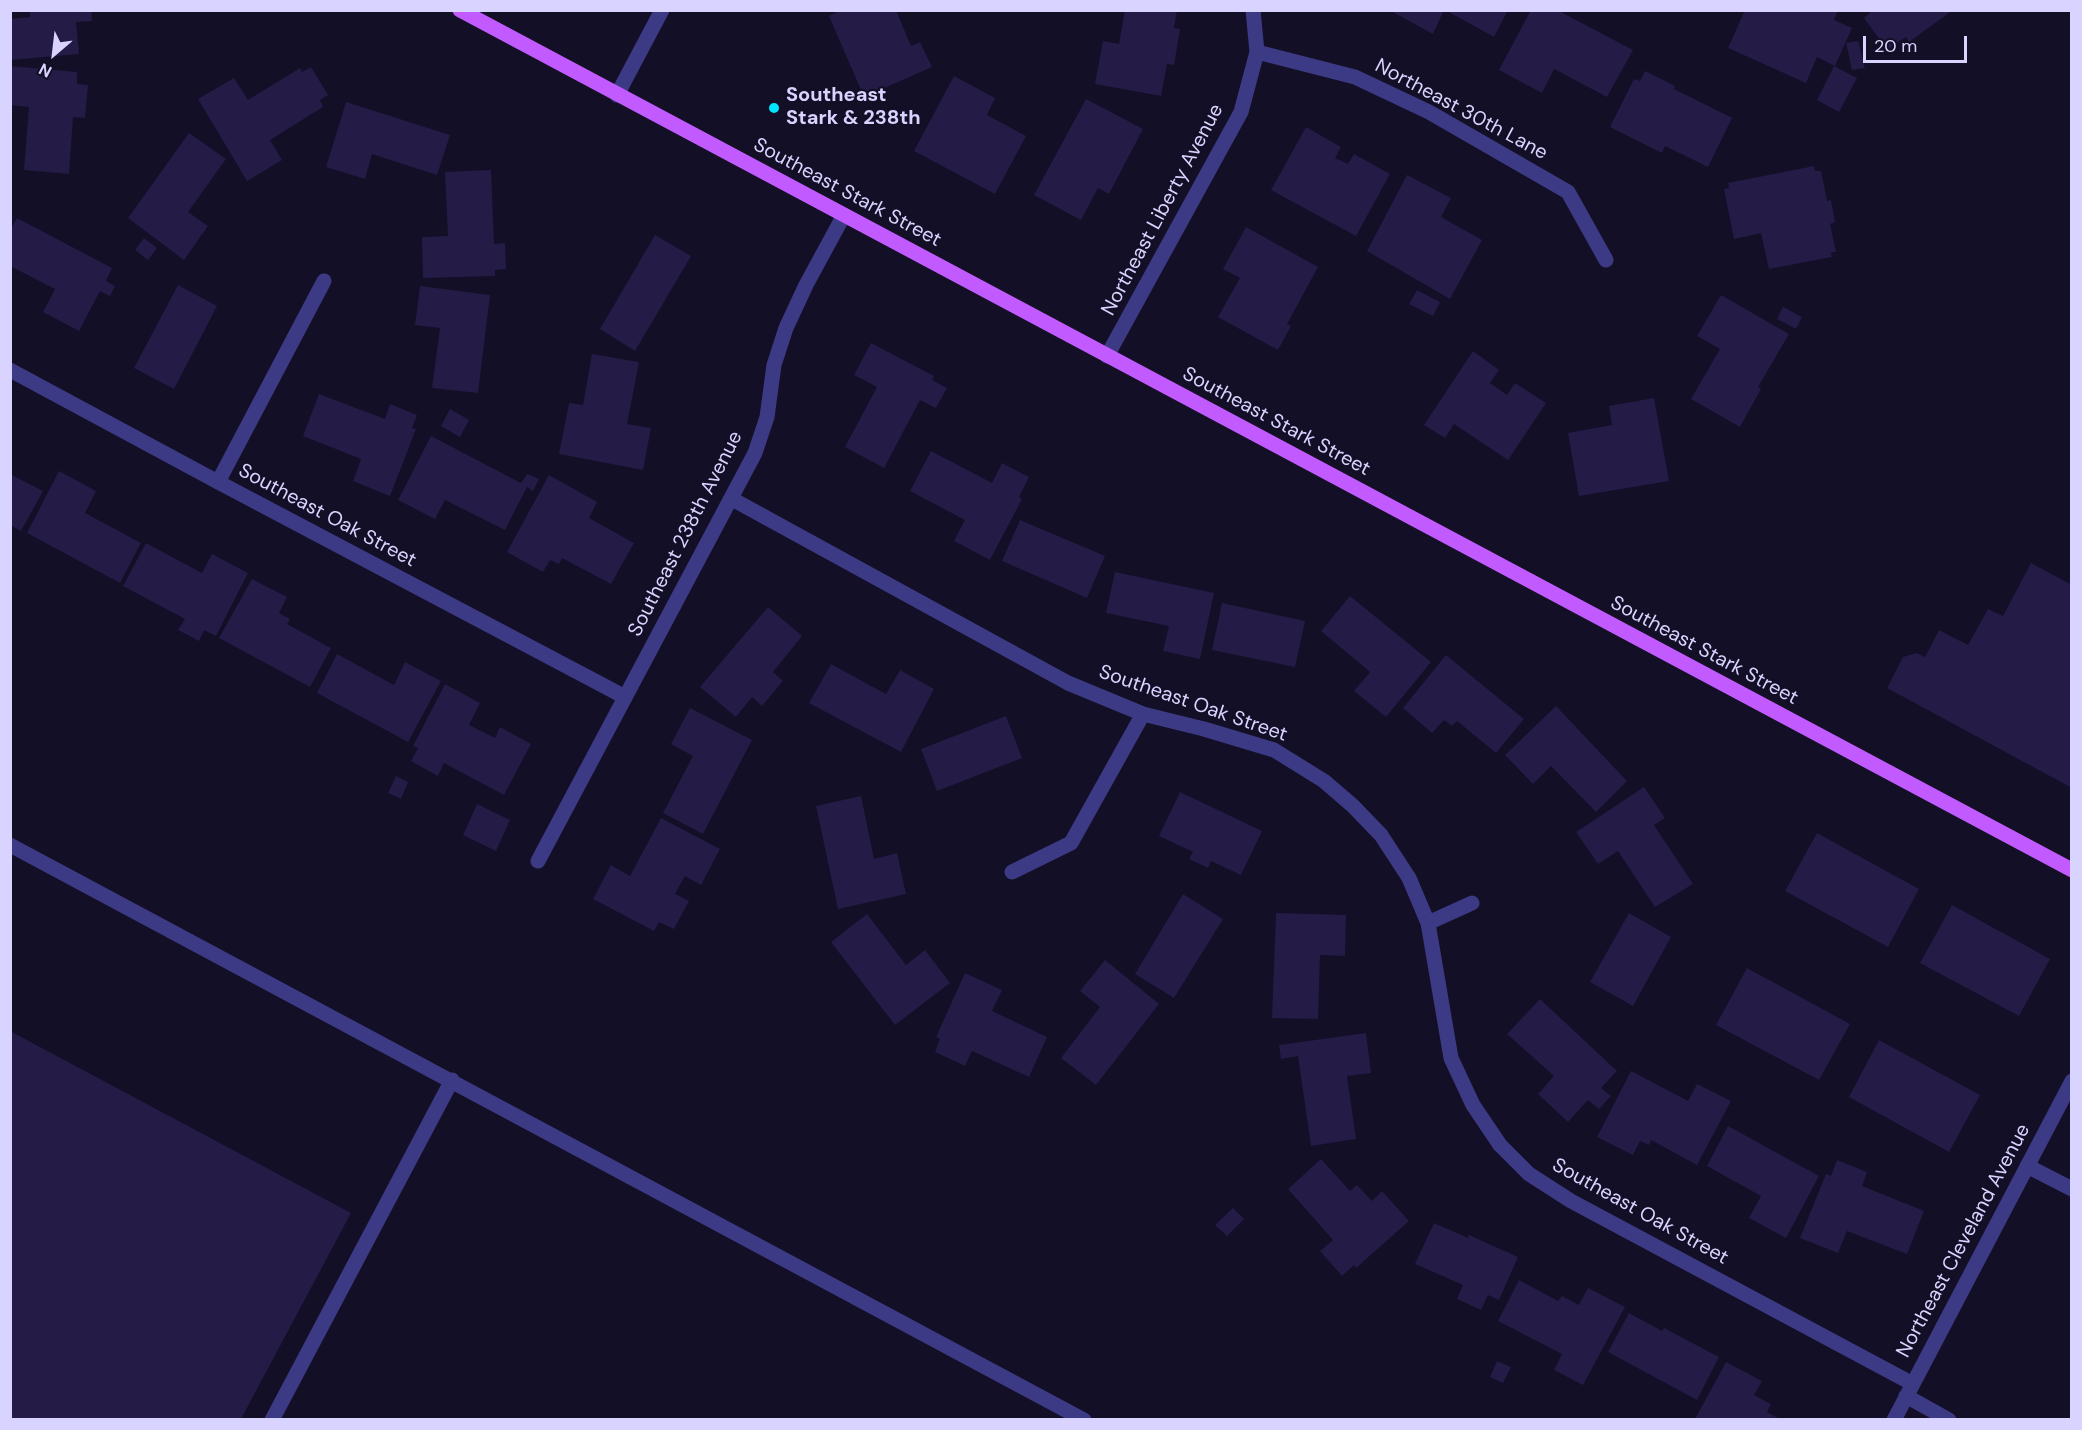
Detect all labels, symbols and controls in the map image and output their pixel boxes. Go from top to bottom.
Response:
north arrow [24,24,84,84]
scale bar [1866,24,1970,62]
text: 20 m [1874,34,1917,58]
street label: Northeast 30th Lane [1371,54,1551,166]
text: N [35,58,55,82]
place label: Southeast Stark & 238th [786,84,920,131]
street label: Northeast Liberty Avenue [1097,100,1229,320]
marker: Southeast Stark & 238th [767,101,781,115]
street label: Southeast Stark Street [749,133,945,253]
street label: Southeast Stark Street [1178,362,1374,482]
street label: Southeast 238th Avenue [624,427,748,641]
street label: Southeast Oak Street [234,459,420,573]
street label: Southeast Stark Street [1606,591,1802,711]
street label: Southeast Oak Street [1096,660,1290,748]
street label: Northeast Cleveland Avenue [1892,1120,2036,1362]
street label: Southeast Oak Street [1548,1154,1732,1270]

